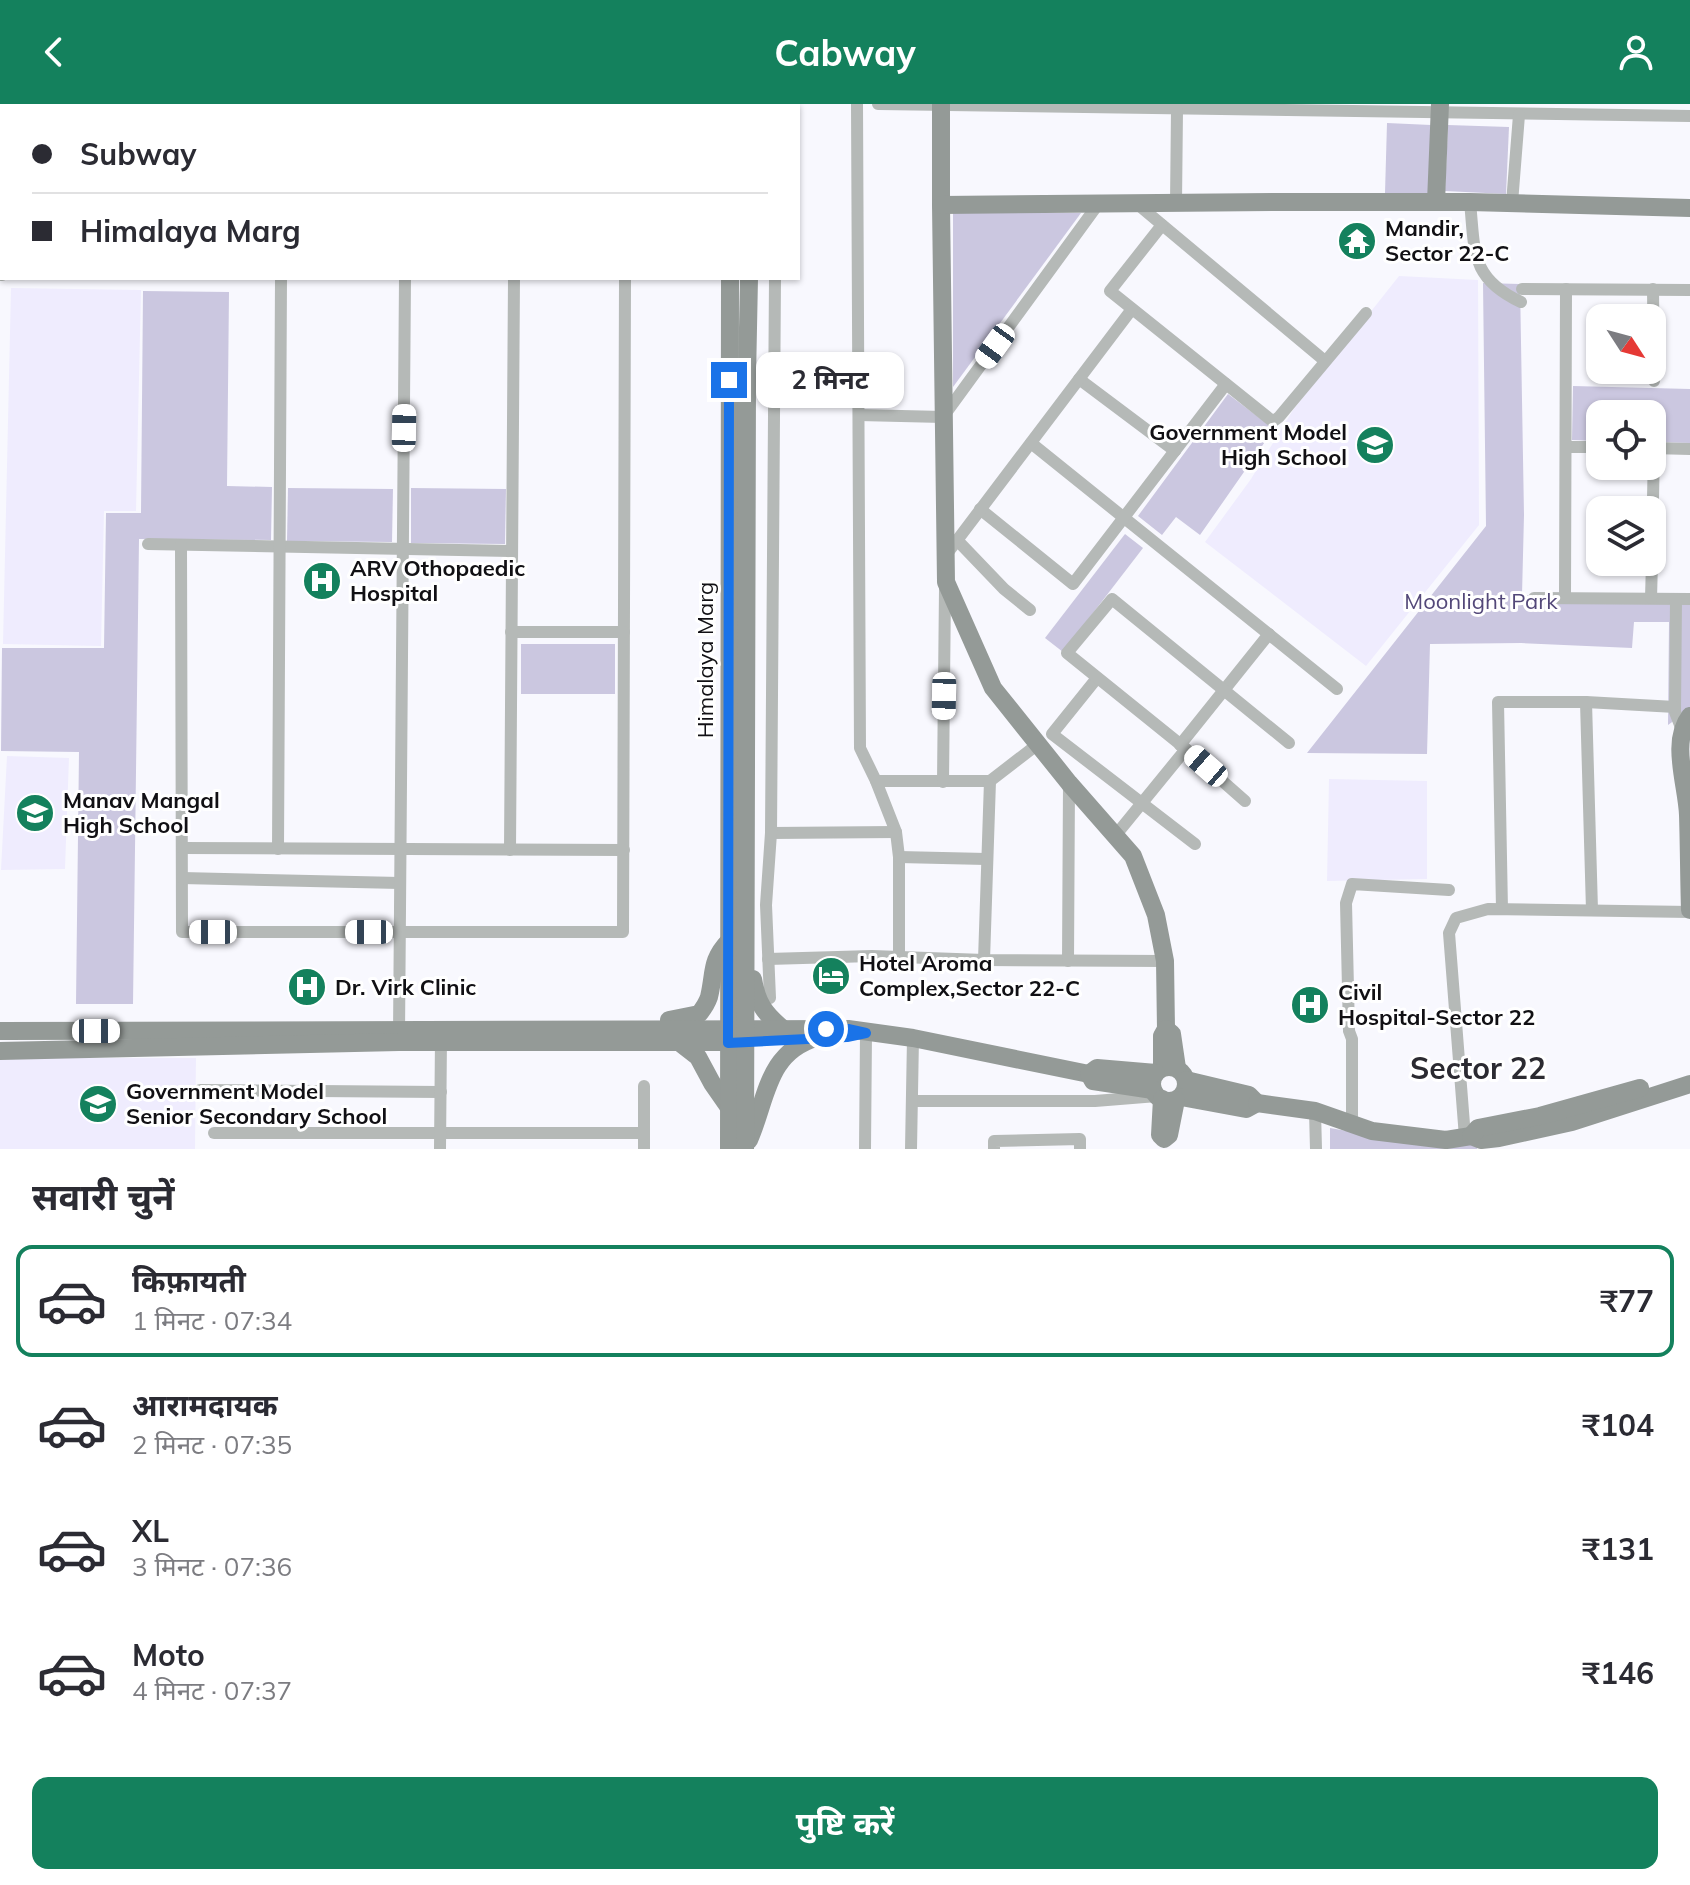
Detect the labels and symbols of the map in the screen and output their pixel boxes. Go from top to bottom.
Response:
place label: Mandir, Sector 22-C [1385,214,1509,267]
temple icon: Mandir, Sector 22-C [1336,220,1378,262]
north arrow [1586,304,1666,384]
car [971,320,1019,372]
callout: 2 मिनट [757,352,905,408]
route end [711,362,747,398]
car [392,404,416,452]
place label: Government Model High School [1149,418,1347,471]
school or university icon: Government Model High School [1354,424,1396,466]
place label: ARV Othopaedic Hospital [350,554,525,607]
hospital icon: ARV Othopaedic Hospital [301,560,343,602]
street label: Himalaya Marg [691,582,719,738]
park label: Moonlight Park [1404,587,1558,615]
car [932,672,956,720]
car [1180,741,1232,791]
place label: Manav Mangal High School [63,786,220,839]
school or university icon: Manav Mangal High School [14,792,56,834]
car [189,920,237,944]
car [345,920,393,944]
place label: Hotel Aroma Complex,Sector 22-C [859,949,1080,1002]
hotel icon: Hotel Aroma Complex,Sector 22-C [810,955,852,997]
hospital icon: Dr. Virk Clinic [286,966,328,1008]
place label: Dr. Virk Clinic [335,973,476,1001]
place label: Civil Hospital-Sector 22 [1338,978,1535,1031]
hospital icon: Civil Hospital-Sector 22 [1289,984,1331,1026]
route start [808,1011,844,1047]
car [72,1019,120,1043]
district label: Sector 22 [1410,1049,1546,1087]
place label: Government Model Senior Secondary School [126,1077,387,1130]
school or university icon: Government Model Senior Secondary School [77,1083,119,1125]

